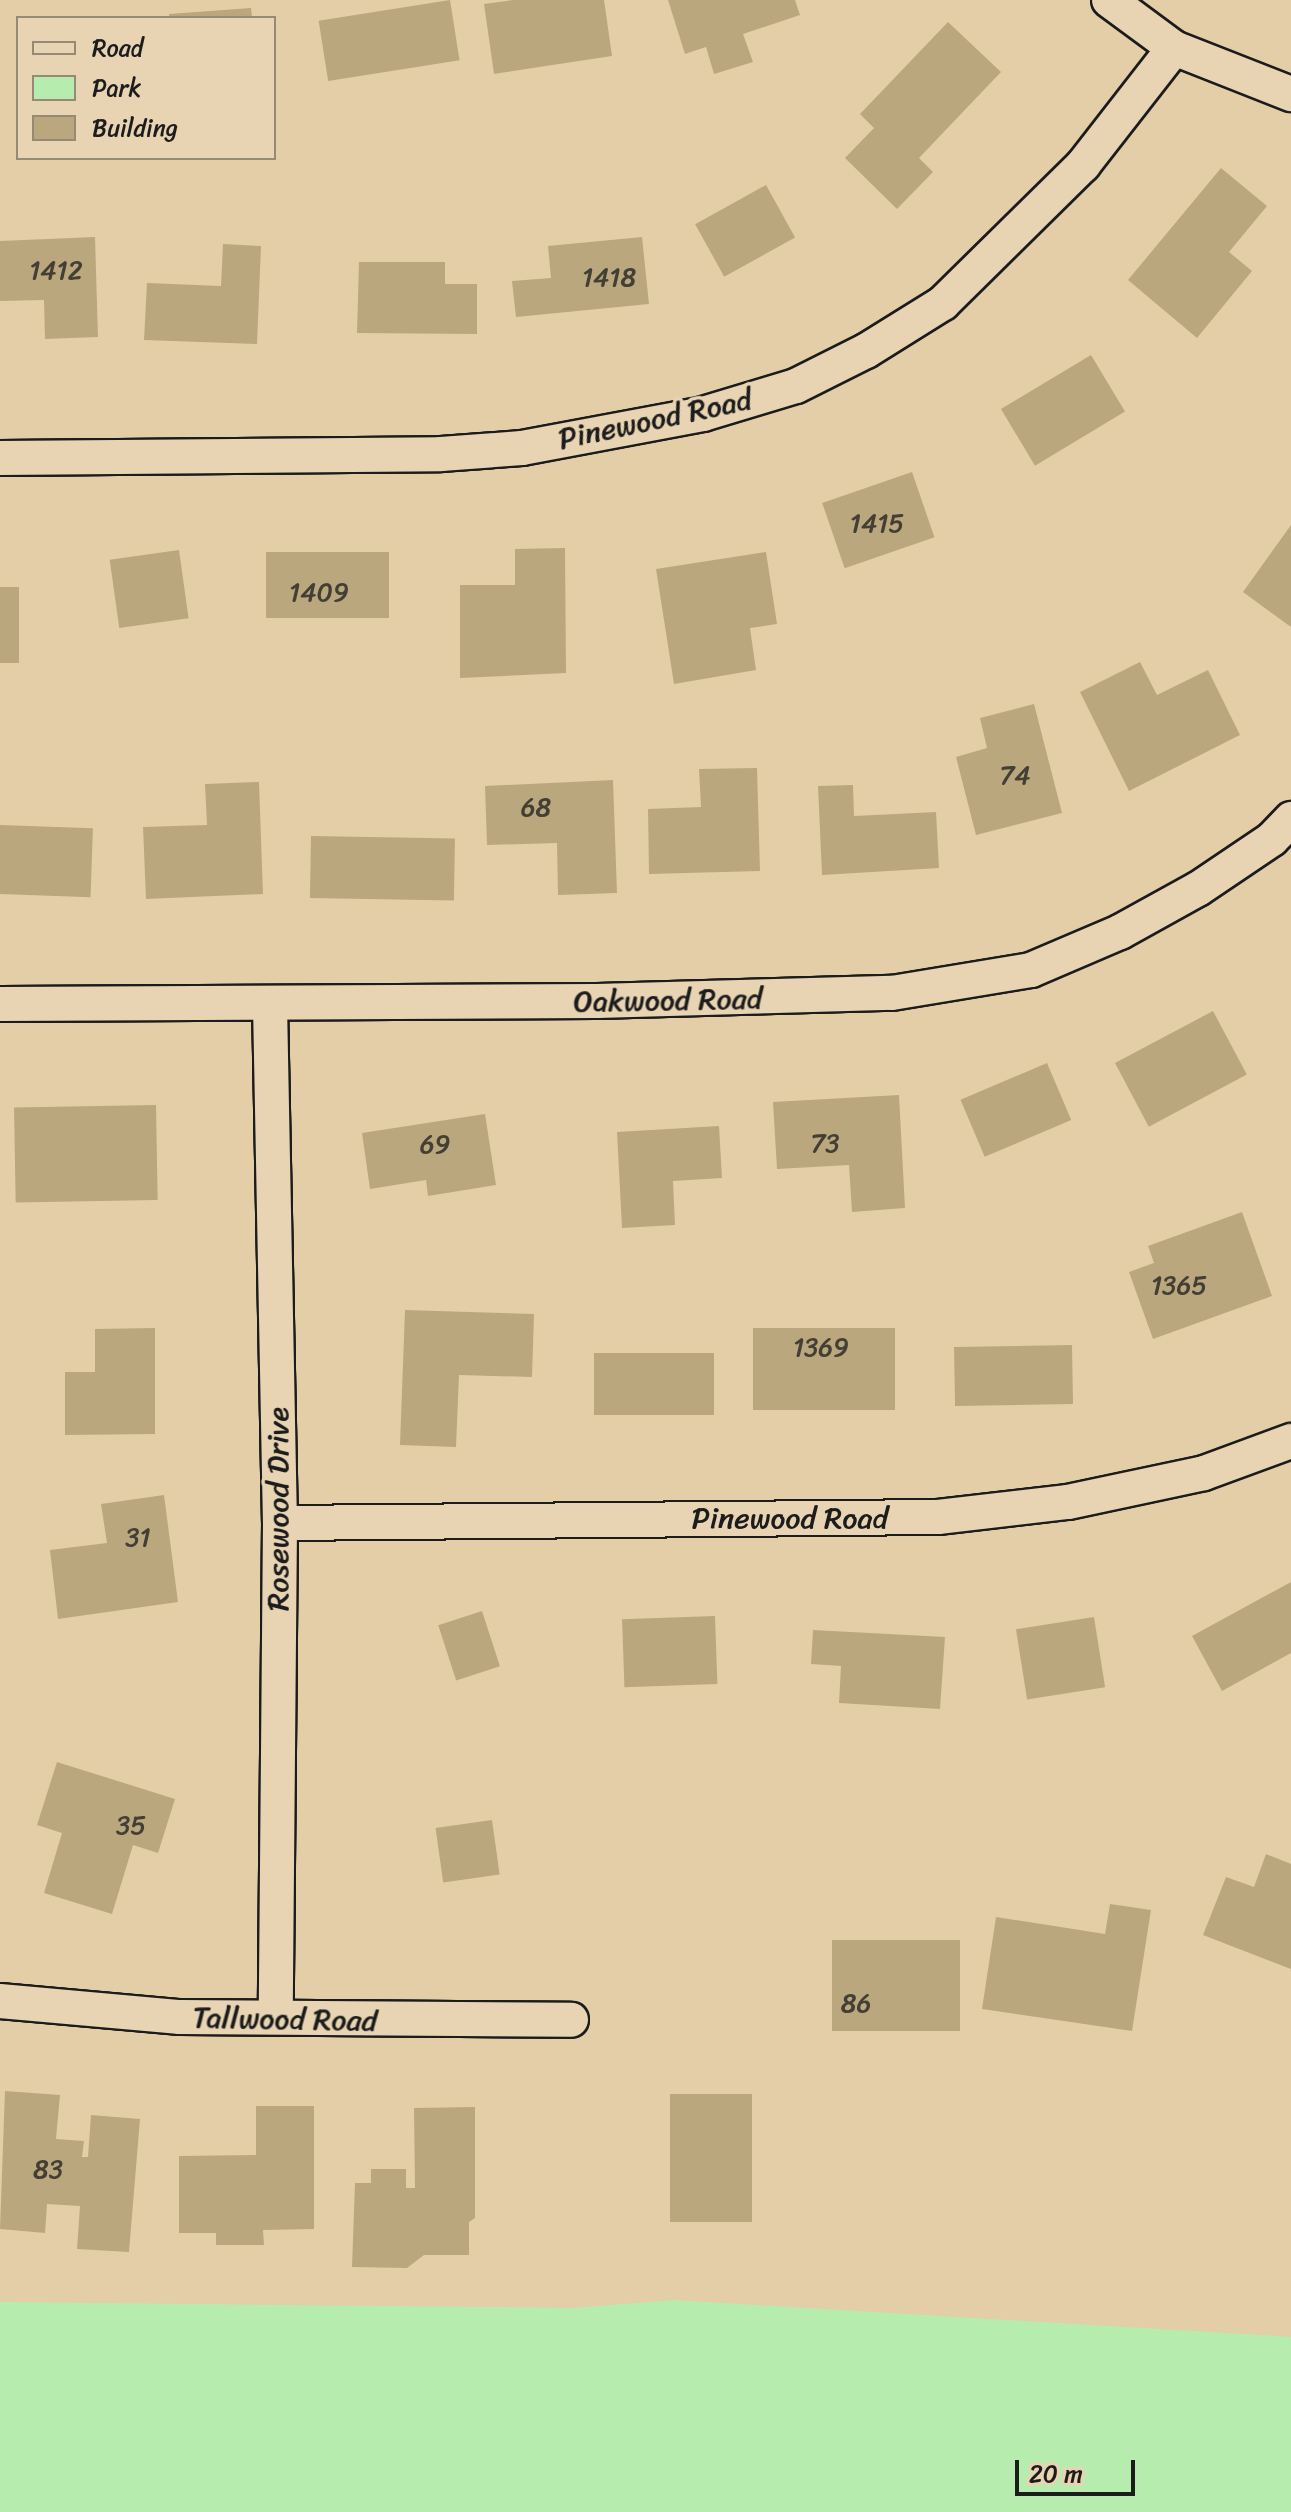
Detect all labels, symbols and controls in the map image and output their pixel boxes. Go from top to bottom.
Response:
legend [16,16,276,160]
text: Road [92,27,143,69]
text: Park [92,67,141,109]
text: Building [92,107,178,149]
house number: 1412 [29,255,83,287]
house number: 1418 [582,262,636,294]
street label: Pinewood Road [555,381,755,457]
house number: 1415 [850,508,904,540]
house number: 1409 [289,577,349,609]
house number: 74 [999,760,1031,792]
house number: 68 [521,792,551,824]
street label: Oakwood Road [573,980,763,1020]
house number: 73 [810,1128,840,1160]
house number: 69 [420,1129,450,1161]
house number: 1365 [1151,1270,1207,1302]
house number: 1369 [793,1332,849,1364]
street label: Rosewood Drive [260,1407,296,1611]
street label: Pinewood Road [692,1500,888,1536]
house number: 31 [125,1522,151,1554]
house number: 35 [116,1810,146,1842]
house number: 86 [841,1988,871,2020]
street label: Tallwood Road [192,1999,378,2039]
house number: 83 [33,2154,63,2186]
scale bar [1019,2444,1139,2494]
text: 20 m [1029,2453,1083,2495]

